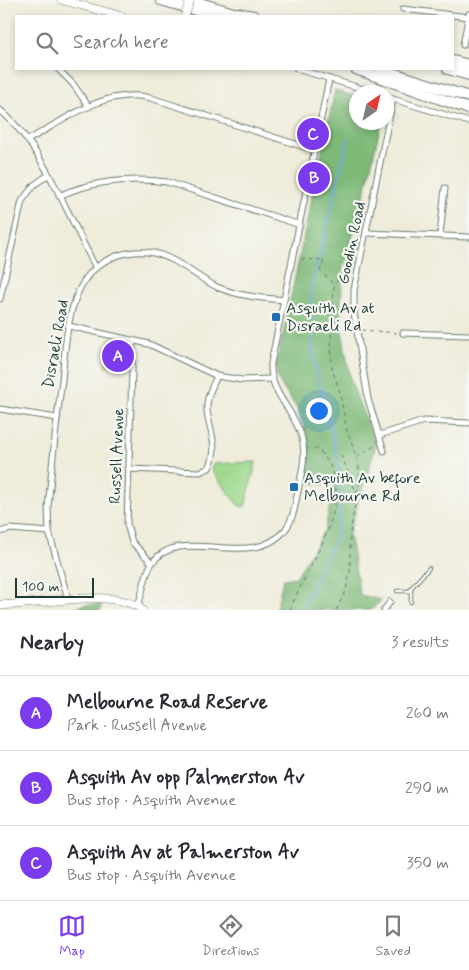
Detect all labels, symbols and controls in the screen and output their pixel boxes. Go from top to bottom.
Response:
search box [15,15,454,70]
icon: search [33,29,61,57]
text: Search here [73,30,169,55]
north arrow [349,85,394,130]
pin: C [297,115,329,153]
pin: B [298,159,330,197]
street label: Goodin Road [333,200,371,286]
street label: Disraeli Road [38,298,74,390]
place label: Asquith Av at Disraeli Rd [286,298,374,337]
marker: Asquith Av at Disraeli Rd [270,311,282,323]
pin: A [102,337,134,375]
your location [306,398,332,424]
street label: Russell Avenue [105,407,129,504]
place label: Asquith Av before Melbourne Rd [304,468,421,507]
marker: Asquith Av before Melbourne Rd [288,481,300,493]
scale bar [15,575,94,598]
text: 100 m [22,578,60,596]
text: Nearby [20,629,84,657]
text: 3 results [391,632,449,653]
text: Melbourne Road Reserve [67,690,268,715]
text: A [31,703,41,724]
text: 260 m [406,703,449,724]
text: Park · Russell Avenue [67,715,207,736]
text: Asquith Av opp Palmerston Av [67,765,304,790]
text: B [31,778,41,799]
text: 290 m [405,778,449,799]
text: Bus stop · Asquith Avenue [67,790,236,811]
text: Asquith Av at Palmerston Av [67,840,299,865]
text: C [30,853,42,874]
text: 350 m [407,853,449,874]
text: Bus stop · Asquith Avenue [67,865,236,886]
tab: Map [58,912,86,960]
tab: Directions [202,912,260,960]
tab: Saved [376,912,411,960]

